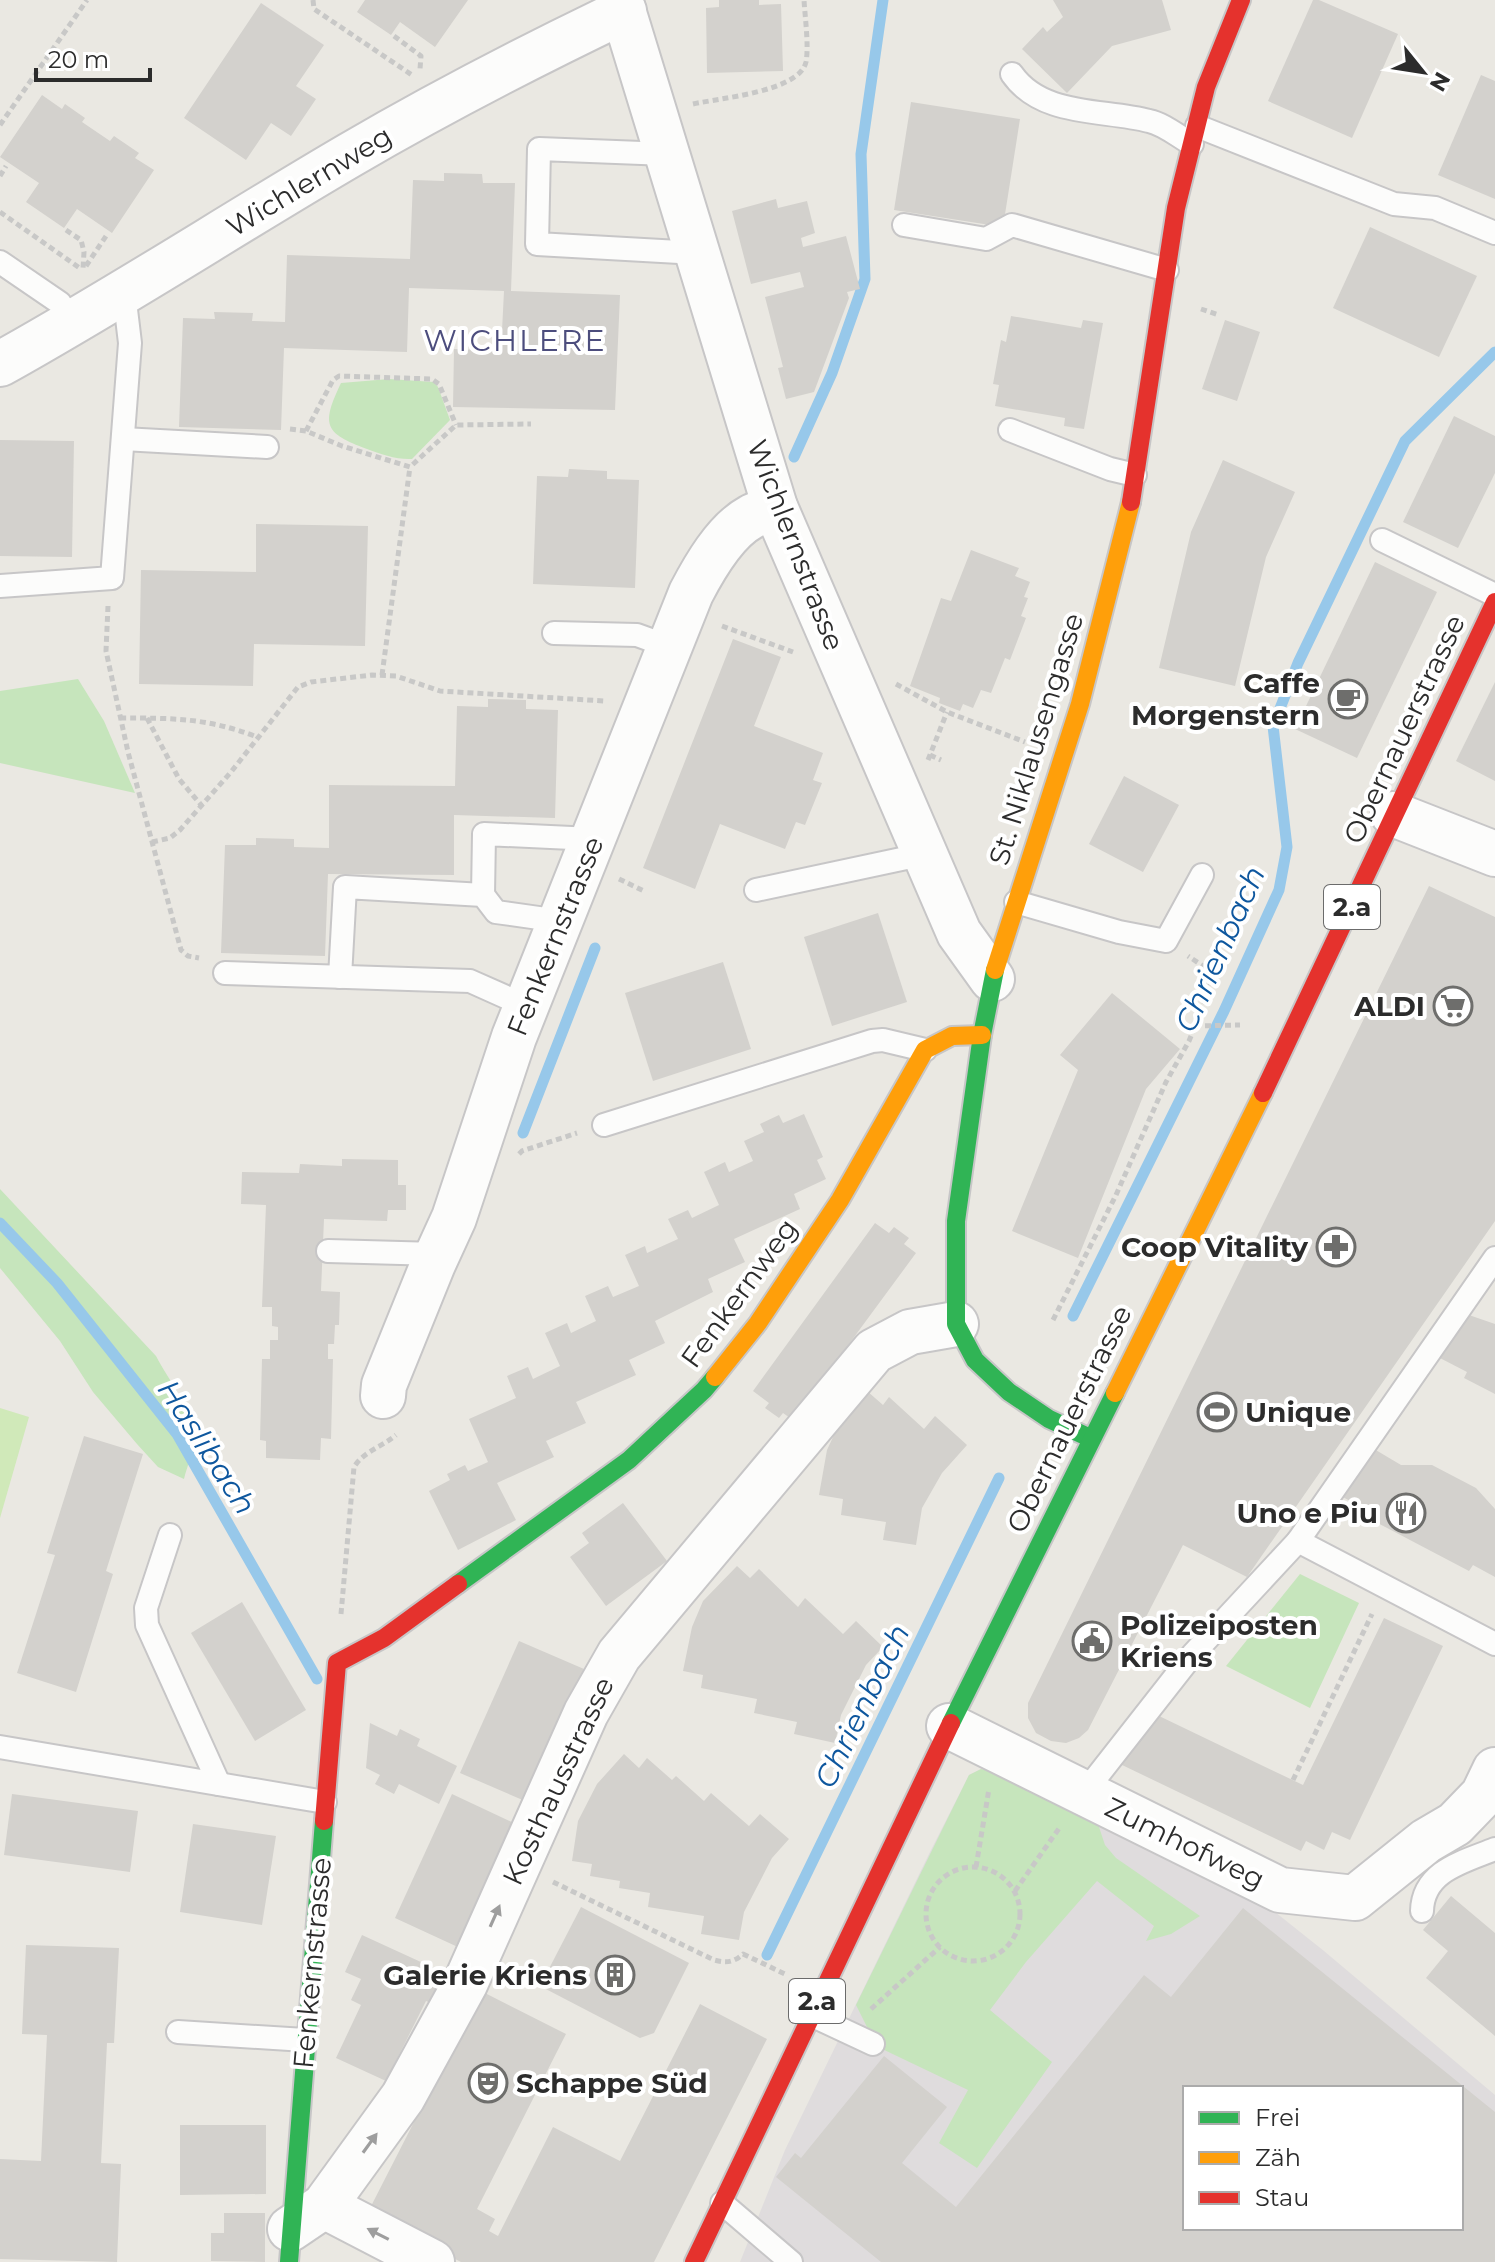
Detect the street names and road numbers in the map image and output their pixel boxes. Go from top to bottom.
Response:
street label: Wichlernweg [220,118,398,244]
street label: Wichlernstrasse [740,435,852,655]
street label: St. Niklausengasse [982,609,1090,869]
street label: Obernauerstrasse [1336,609,1472,849]
street label: Fenkernstrasse [500,831,610,1041]
road number: 2.a [1324,885,1380,929]
street label: Fenkernweg [673,1212,805,1374]
street label: Obernauerstrasse [999,1300,1139,1538]
street label: Kosthausstrasse [495,1672,621,1890]
street label: Zumhofweg [1100,1790,1270,1896]
street label: Fenkernstrasse [286,1856,338,2070]
road number: 2.a [789,1979,845,2023]

